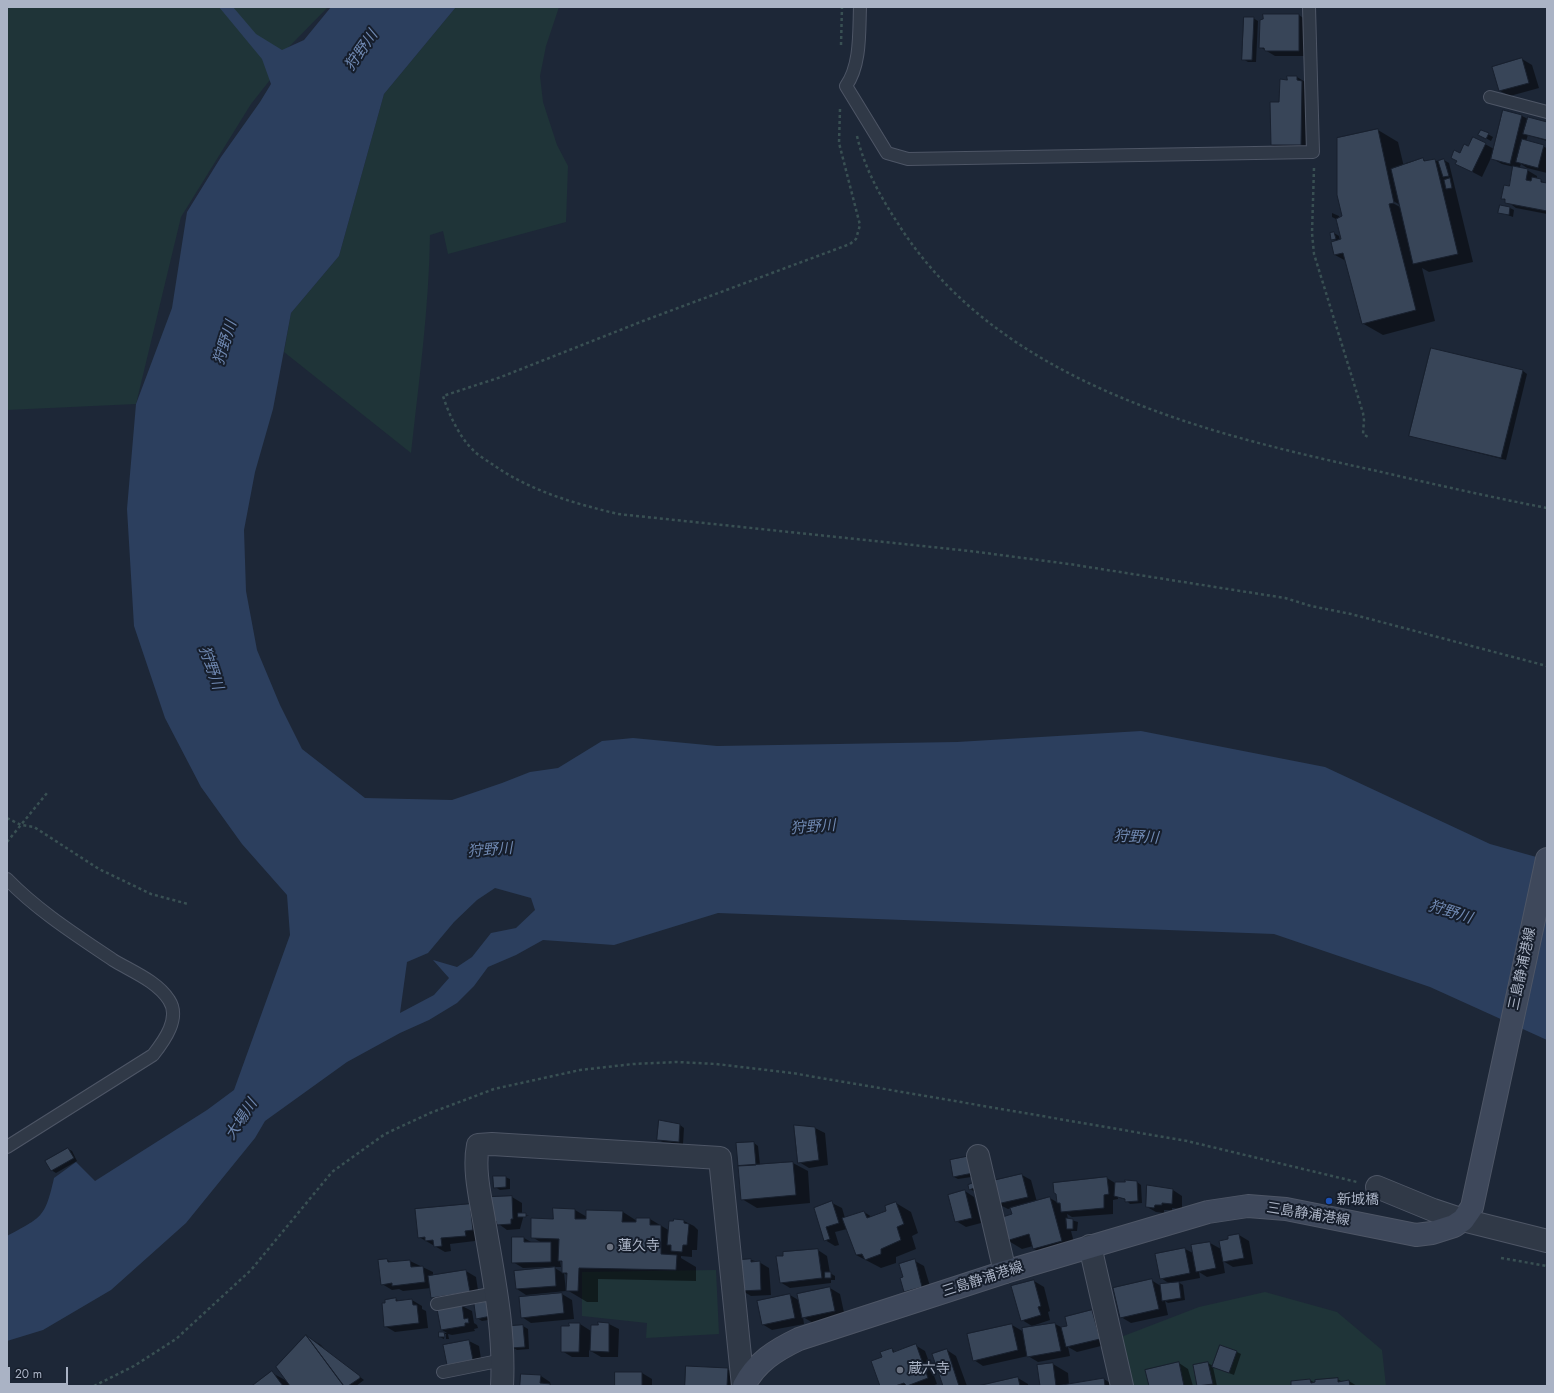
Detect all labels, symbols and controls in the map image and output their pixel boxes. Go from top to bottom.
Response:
water label: 狩野川 [342,27,382,75]
water label: 狩野川 [211,319,241,367]
water label: 狩野川 [194,644,226,692]
water label: 狩野川 [790,817,836,839]
water label: 狩野川 [1113,828,1159,848]
water label: 狩野川 [467,840,513,862]
water label: 狩野川 [1426,898,1474,928]
street label: 三島静浦港線 [1506,926,1540,1012]
water label: 大場川 [222,1096,262,1144]
place label: 新城橋 [1337,1193,1379,1209]
marker: 新城橋 [1324,1196,1334,1206]
street label: 三島静浦港線 [1265,1200,1351,1230]
place label: 蓮久寺 [618,1239,660,1255]
marker: 蓮久寺 [605,1242,615,1252]
street label: 三島静浦港線 [940,1259,1026,1301]
scale bar [10,1359,70,1385]
place label: 蔵六寺 [908,1362,950,1378]
text: 20 m [15,1365,42,1383]
marker: 蔵六寺 [895,1365,905,1375]

